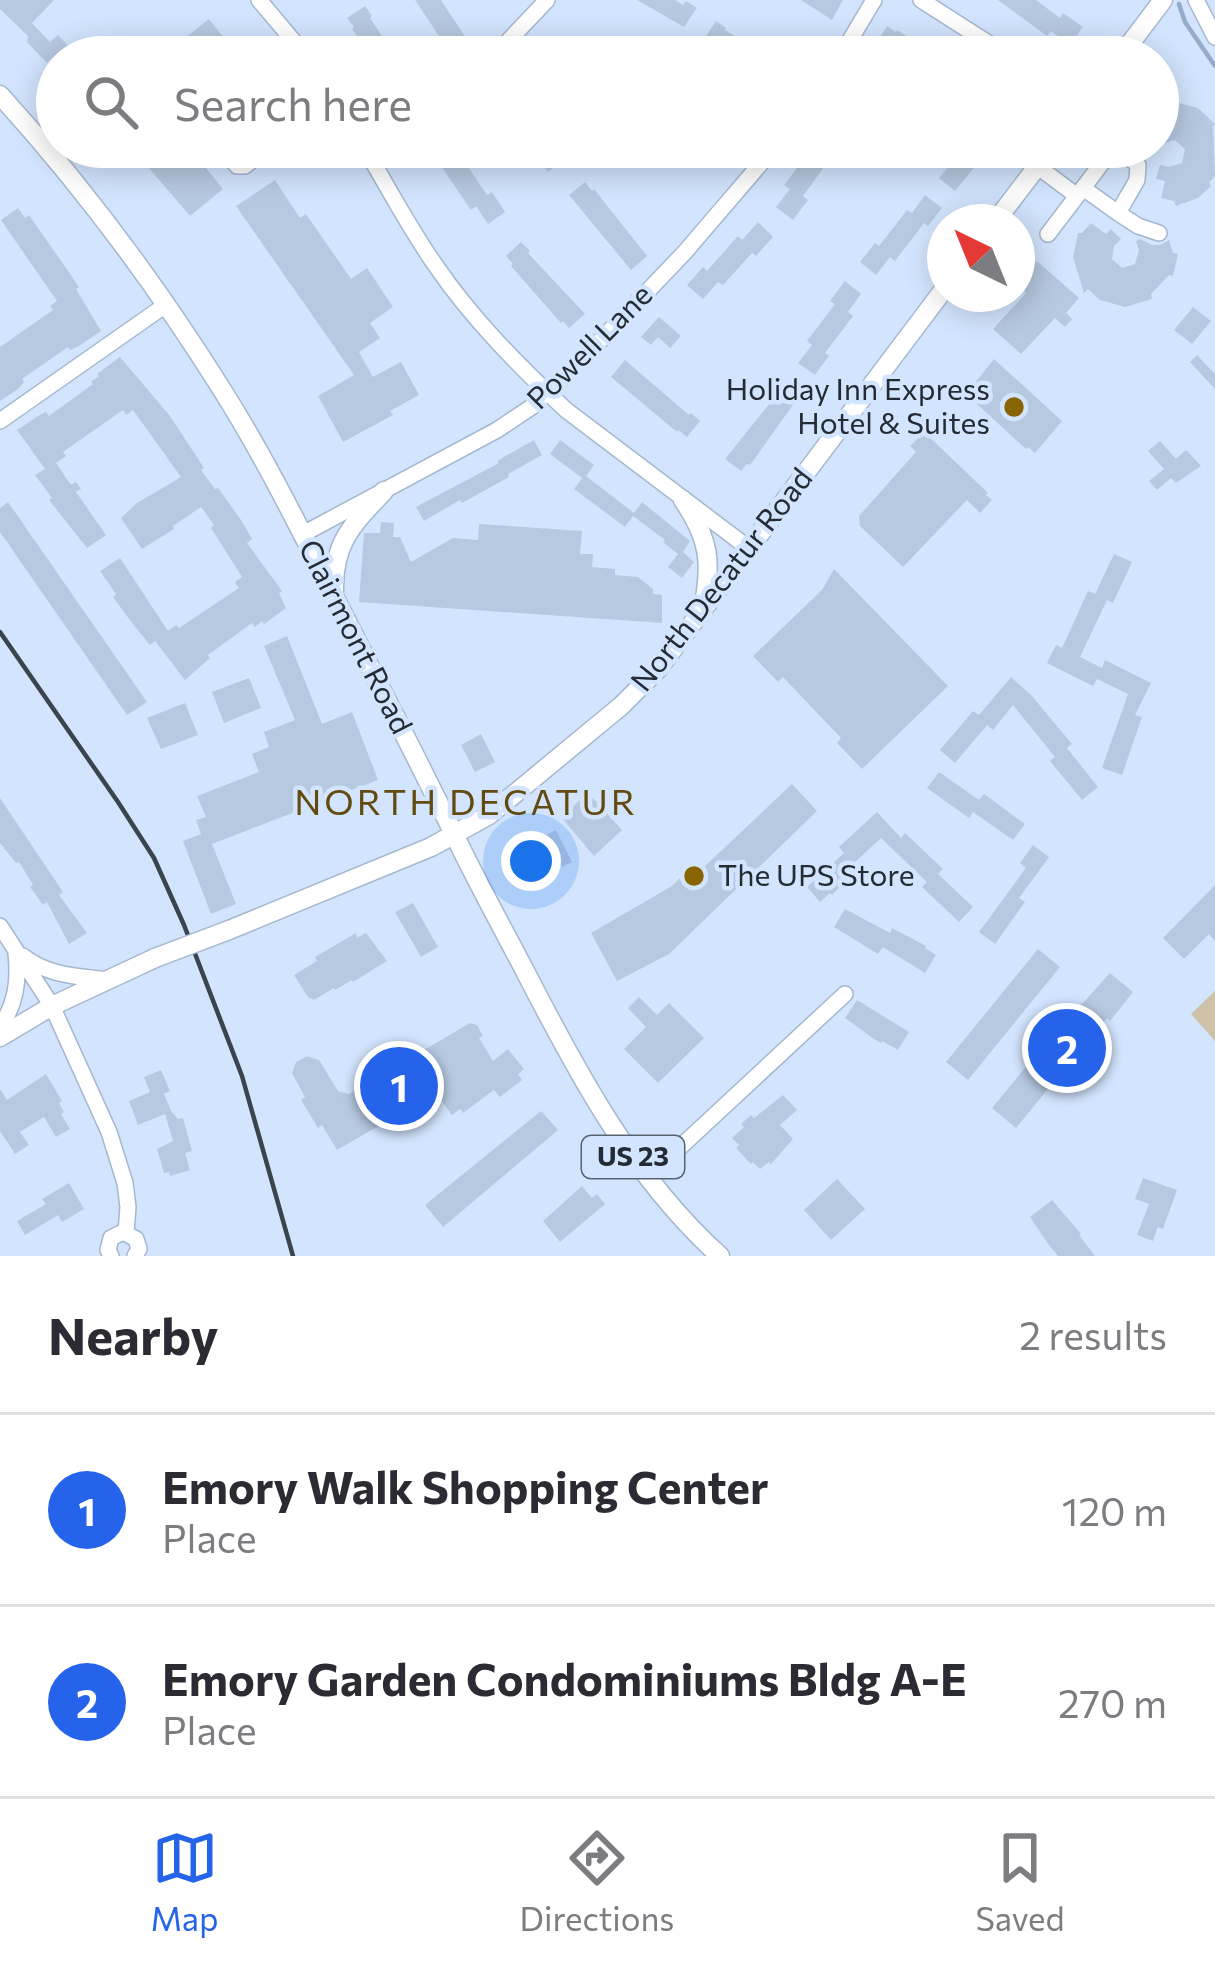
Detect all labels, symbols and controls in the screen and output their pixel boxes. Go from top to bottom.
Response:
search box [36,36,1179,168]
icon: search [78,69,144,135]
text: Search here [174,75,412,130]
north arrow [927,204,1035,312]
street label: Powell Lane [518,275,659,416]
place label: Holiday Inn Express Hotel & Suites [726,369,990,440]
marker: Holiday Inn Express Hotel & Suites [1001,394,1027,420]
street label: North Decatur Road [621,459,819,697]
street label: Clairmont Road [292,533,422,739]
district label: NORTH DECATUR [294,778,638,822]
your location [501,831,561,891]
place label: The UPS Store [718,855,915,892]
marker: The UPS Store [681,863,707,889]
pin: 2 [1028,1003,1106,1093]
pin: 1 [360,1041,438,1131]
road number: US 23 [582,1136,684,1178]
text: Nearby [48,1303,218,1366]
text: 2 results [1019,1310,1167,1358]
text: Emory Walk Shopping Center [162,1458,769,1513]
text: 1 [78,1486,96,1534]
text: 120 m [1062,1486,1167,1534]
text: Place [162,1513,257,1561]
text: Emory Garden Condominiums Bldg A-E [162,1650,967,1705]
text: 2 [76,1678,98,1726]
text: 270 m [1058,1678,1167,1726]
text: Place [162,1705,257,1753]
tab: Map [151,1825,219,1938]
tab: Directions [520,1825,674,1938]
tab: Saved [975,1825,1064,1938]

